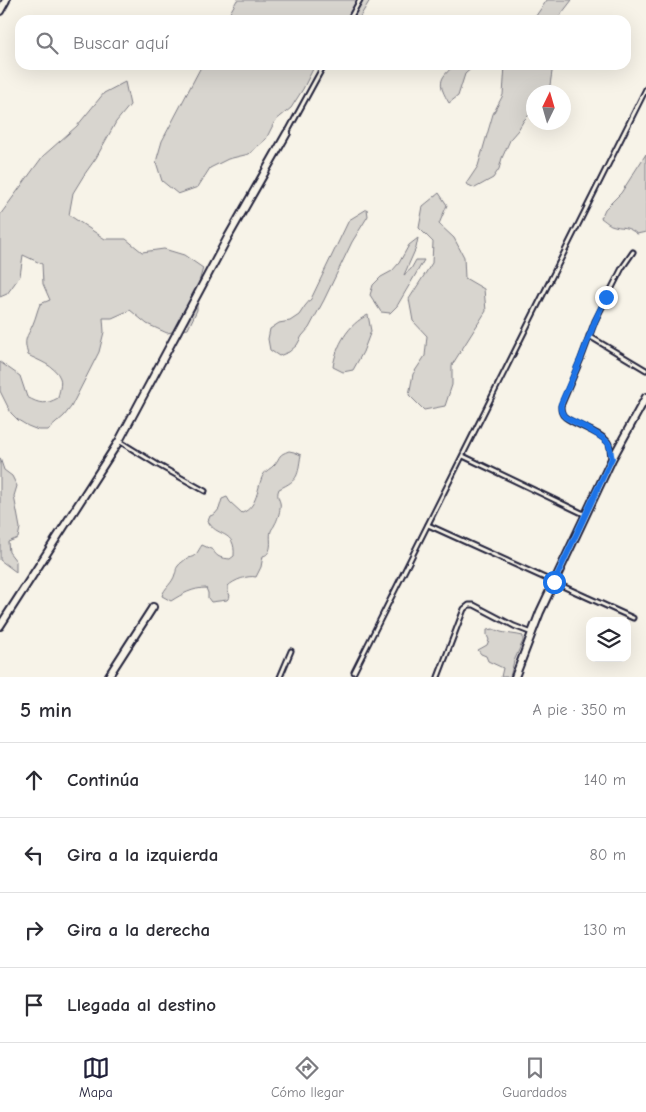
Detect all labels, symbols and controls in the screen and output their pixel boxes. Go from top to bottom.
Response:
search box [15,15,631,70]
icon: search [33,29,61,57]
text: Buscar aquí [73,32,169,54]
north arrow [526,85,571,130]
route end [595,286,618,309]
route start [543,571,566,594]
map controls [586,617,631,662]
button: layers [586,617,631,662]
text: 5 min [20,698,72,722]
text: A pie · 350 m [533,701,626,719]
icon: ahead [20,766,48,794]
text: Continúa [67,769,139,791]
text: 140 m [584,771,626,789]
icon: left [20,841,48,869]
text: Gira a la izquierda [67,844,218,866]
text: 80 m [589,846,626,864]
icon: right [20,916,48,944]
text: Gira a la derecha [67,919,210,941]
text: 130 m [583,921,626,939]
icon: arrive [20,991,48,1019]
text: Llegada al destino [67,994,216,1016]
tab: Mapa [79,1054,113,1101]
tab: Cómo llegar [271,1054,344,1101]
tab: Guardados [502,1054,567,1101]

